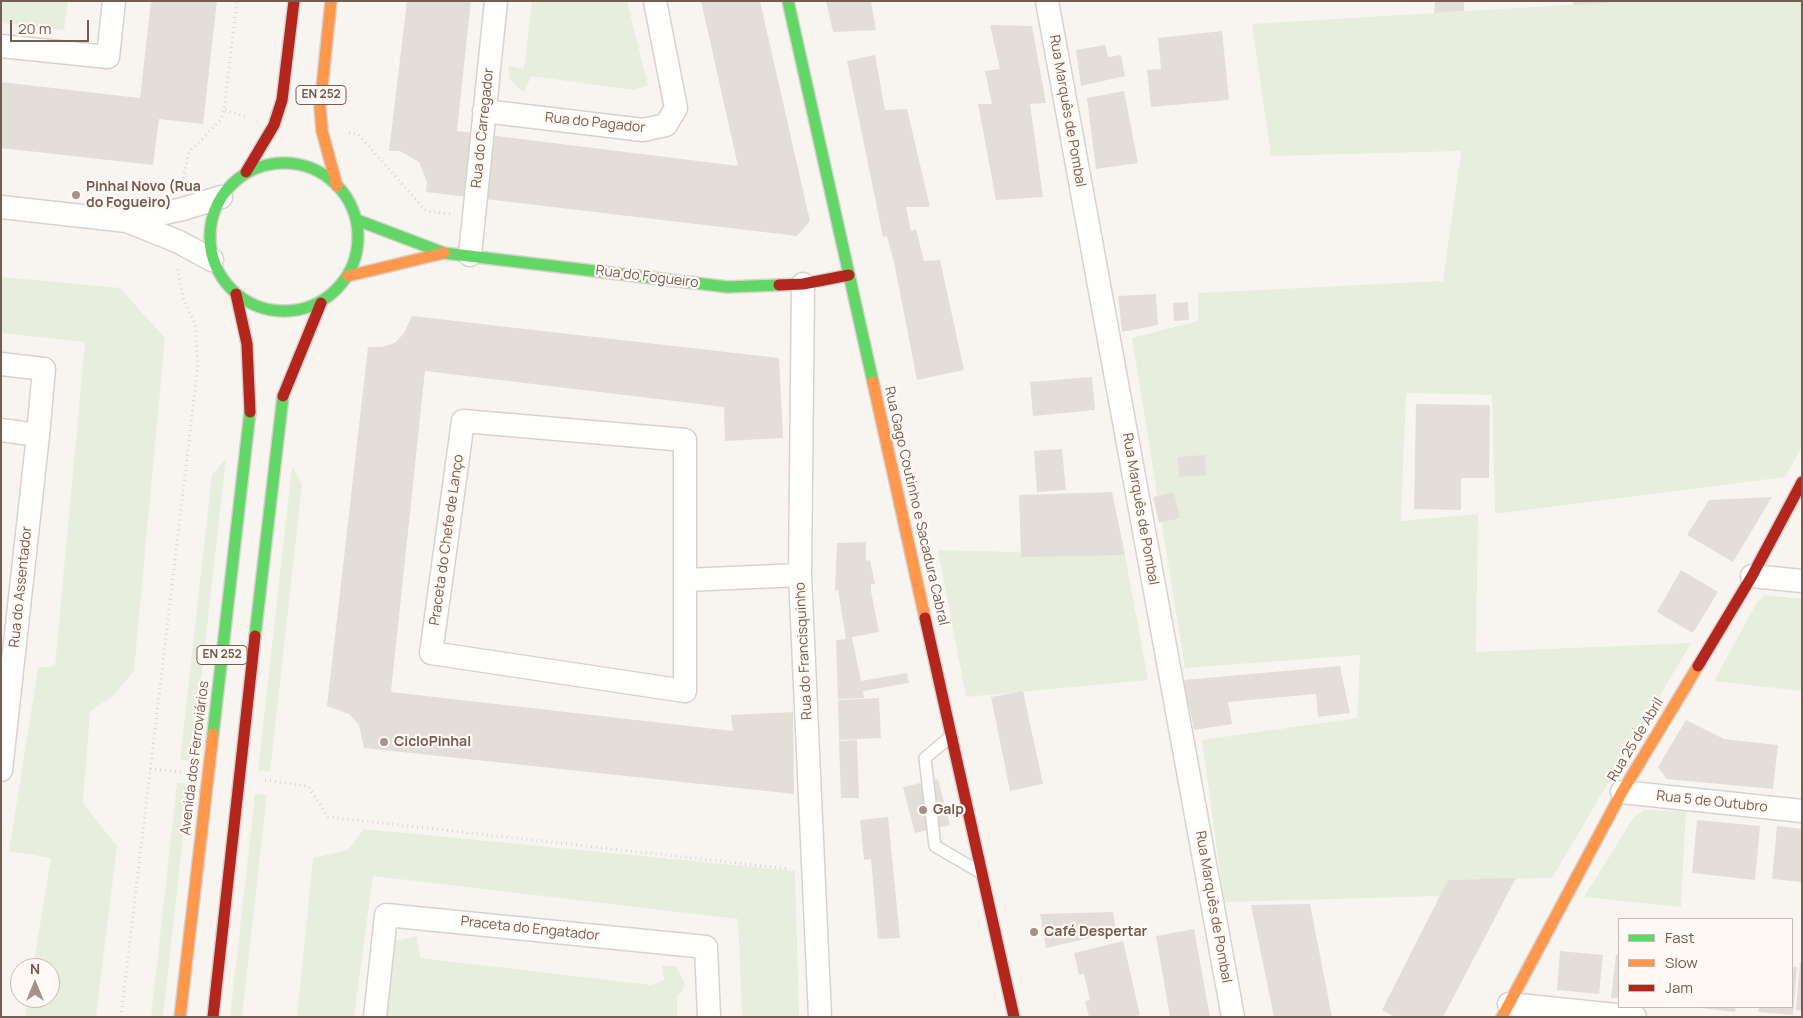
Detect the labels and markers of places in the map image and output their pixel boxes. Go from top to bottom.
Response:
place label: Pinhal Novo (Rua do Fogueiro) [86,179,201,212]
marker: Pinhal Novo (Rua do Fogueiro) [70,189,82,201]
place label: CicloPinhal [394,734,471,750]
marker: CicloPinhal [378,736,390,748]
place label: Galp [933,802,964,818]
marker: Galp [917,804,929,816]
place label: Café Despertar [1044,924,1147,940]
marker: Café Despertar [1028,926,1040,938]

